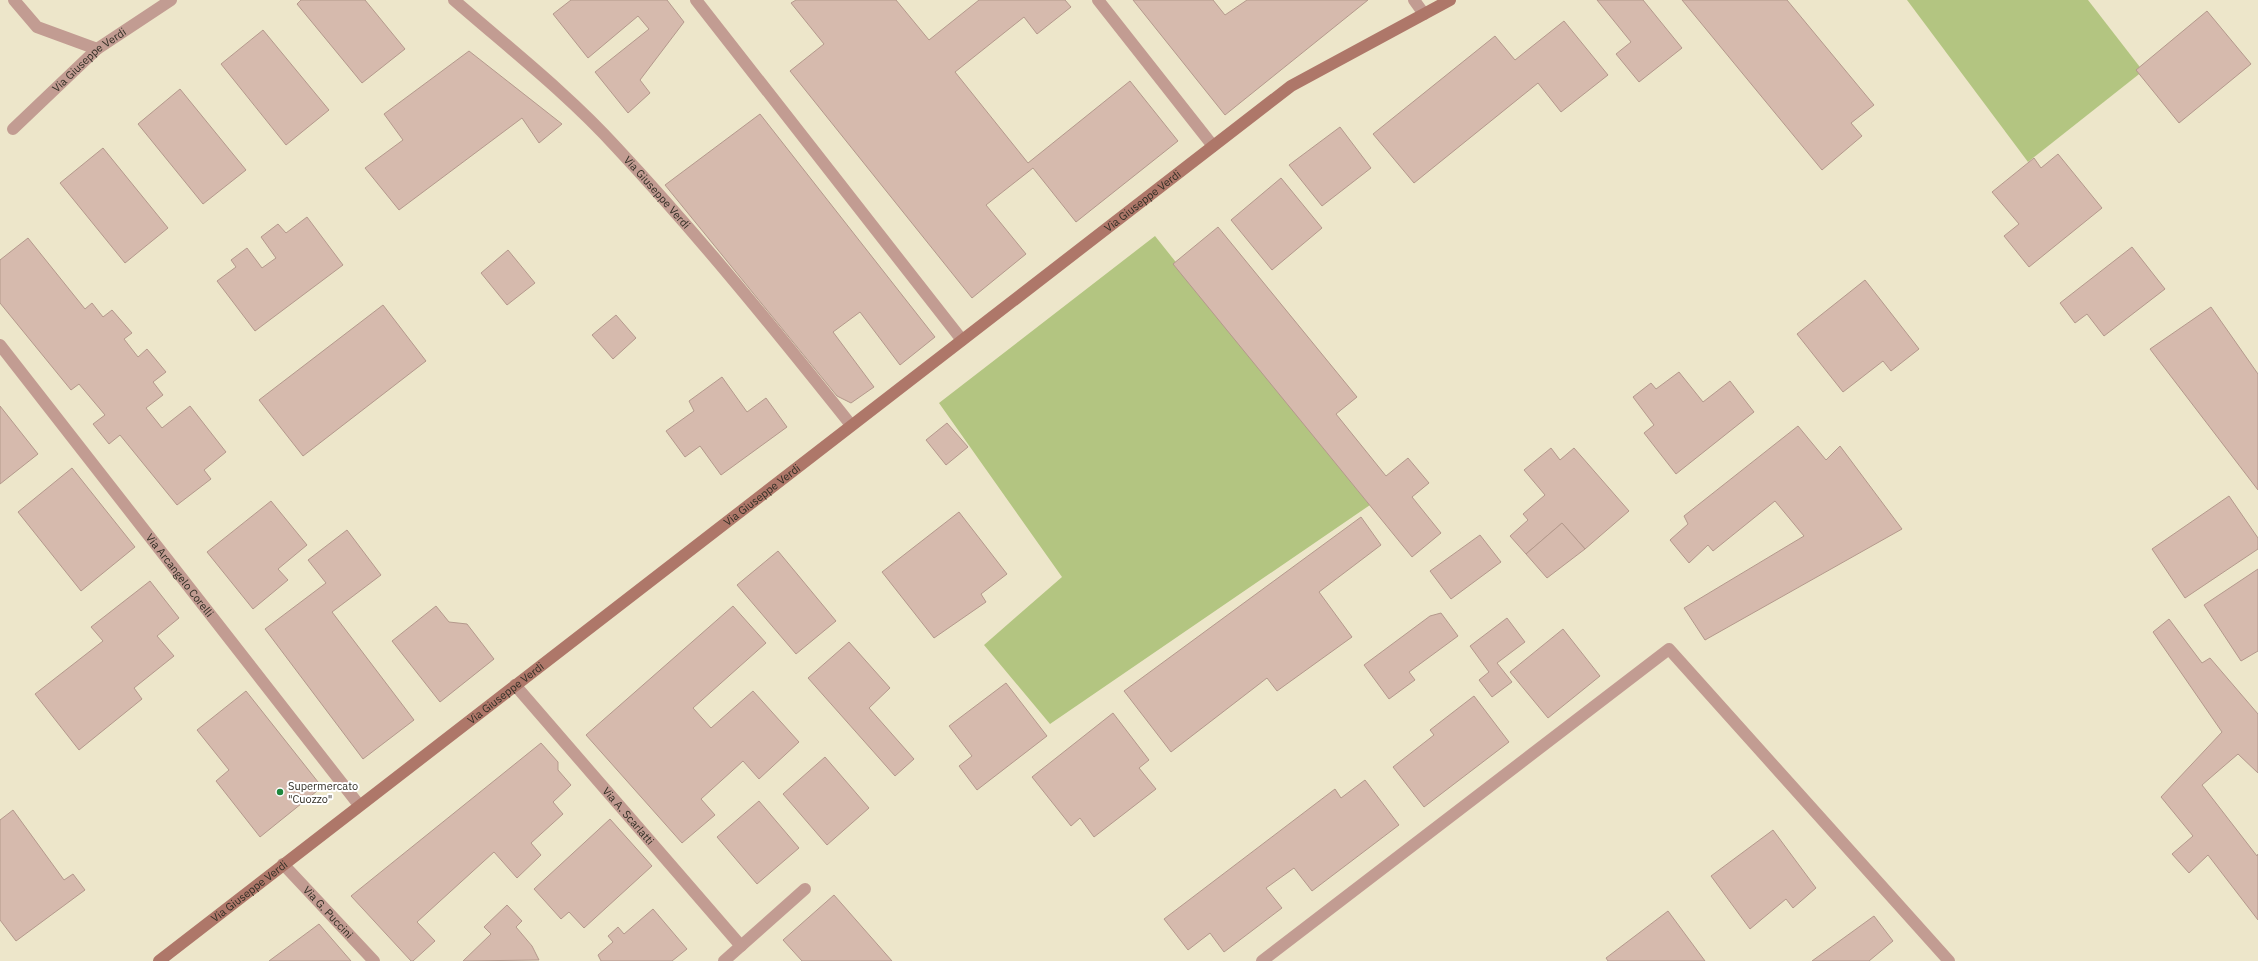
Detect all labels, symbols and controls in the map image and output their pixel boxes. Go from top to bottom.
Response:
street label: Via Giuseppe Verdi [49,25,129,95]
street label: Via Giuseppe Verdi [621,153,693,232]
street label: Via Giuseppe Verdi [1101,167,1184,235]
street label: Via Giuseppe Verdi [721,461,803,529]
street label: Via Arcangelo Corelli [143,531,217,620]
street label: Via Giuseppe Verdi [464,659,547,727]
place label: Supermercato "Cuozzo" [288,779,358,806]
street label: Via A. Scarlatti [599,784,657,848]
marker: Supermercato "Cuozzo" [275,787,285,797]
street label: Via Giuseppe Verdi [208,857,290,925]
street label: Via G. Puccini [300,883,356,941]

